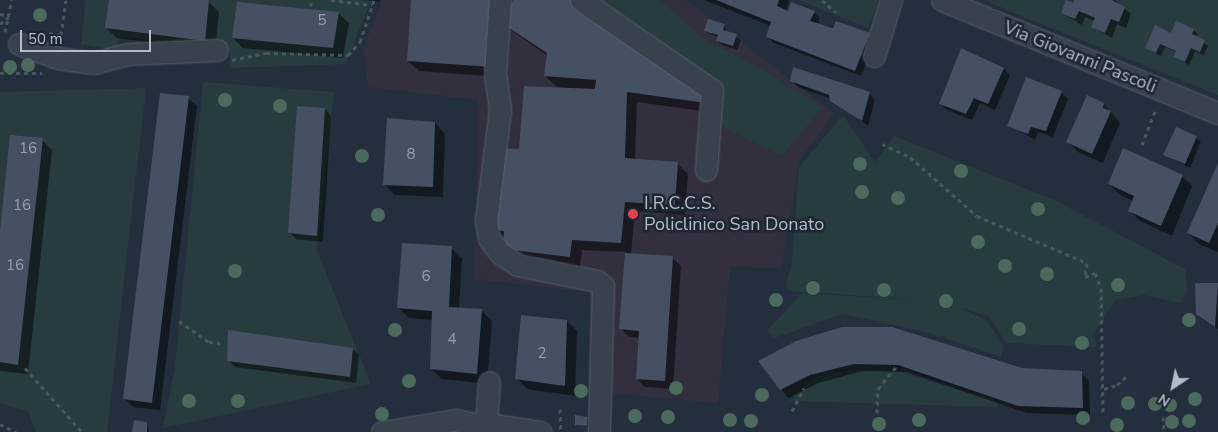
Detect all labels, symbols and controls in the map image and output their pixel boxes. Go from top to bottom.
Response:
house number: 5 [318,12,326,30]
street label: Via Giovanni Pascoli [1001,17,1159,97]
scale bar [22,20,154,52]
text: 50 m [28,29,63,49]
house number: 16 [19,140,37,158]
house number: 8 [407,146,415,164]
place label: I.R.C.C.S. Policlinico San Donato [644,193,824,235]
house number: 16 [13,197,31,215]
marker: I.R.C.C.S. Policlinico San Donato [626,207,640,221]
house number: 16 [6,257,24,275]
house number: 6 [422,268,430,286]
house number: 4 [448,331,456,349]
house number: 2 [538,345,546,363]
north arrow [1148,362,1198,412]
text: N [1155,389,1174,411]

